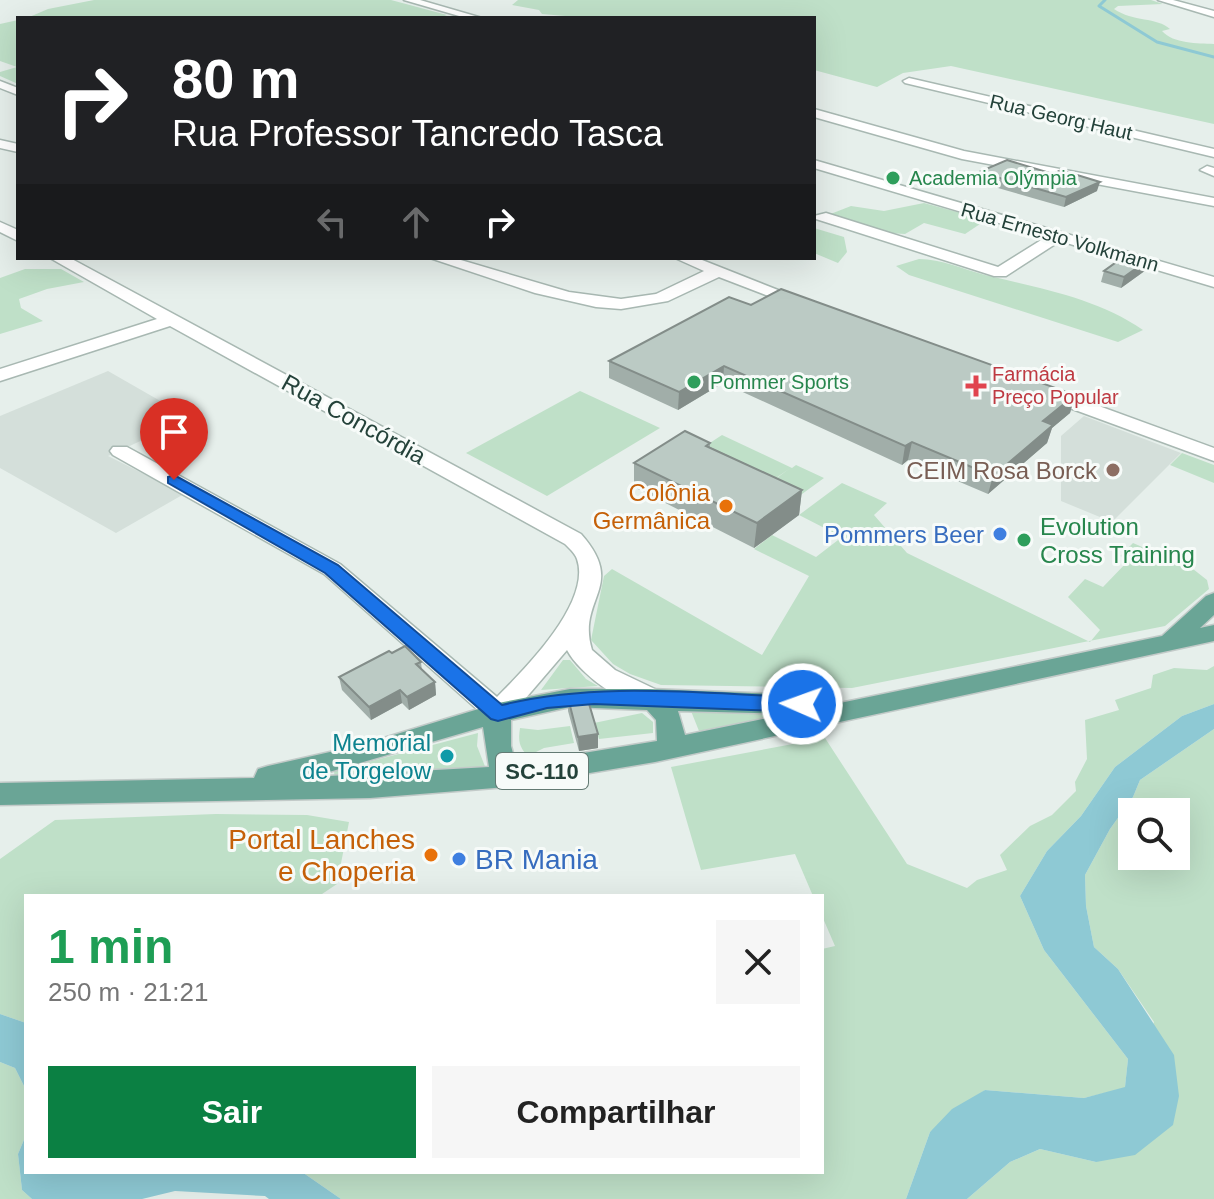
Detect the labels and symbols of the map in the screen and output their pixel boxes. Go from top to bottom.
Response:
street label: Rua Georg Haut [988,90,1135,144]
place label: Academia Olýmpia [909,167,1078,189]
marker: Academia Olýmpia [884,169,902,187]
street label: Rua Ernesto Volkmann [959,198,1161,276]
place label: Farmácia Preço Popular [992,363,1119,408]
street label: Rua Concórdia [277,368,431,470]
place label: Pommer Sports [710,371,849,393]
marker: Pommer Sports [685,373,703,391]
marker: Farmácia Preço Popular [967,377,985,395]
pin [140,398,208,480]
place label: CEIM Rosa Borck [906,457,1098,484]
marker: CEIM Rosa Borck [1104,461,1122,479]
place label: Colônia Germânica [593,479,711,534]
marker: Colônia Germânica [717,497,735,515]
place label: Evolution Cross Training [1040,513,1195,568]
place label: Pommers Beer [824,521,984,548]
marker: Pommers Beer [991,525,1009,543]
marker: Evolution Cross Training [1015,531,1033,549]
position arrow [760,662,844,746]
place label: Memorial de Torgelow [302,729,432,784]
marker: Memorial de Torgelow [438,747,456,765]
road number: SC-110 [496,753,588,789]
place label: Portal Lanches e Choperia [228,824,415,887]
place label: BR Mania [475,844,598,875]
marker: Portal Lanches e Choperia [422,846,440,864]
marker: BR Mania [450,850,468,868]

